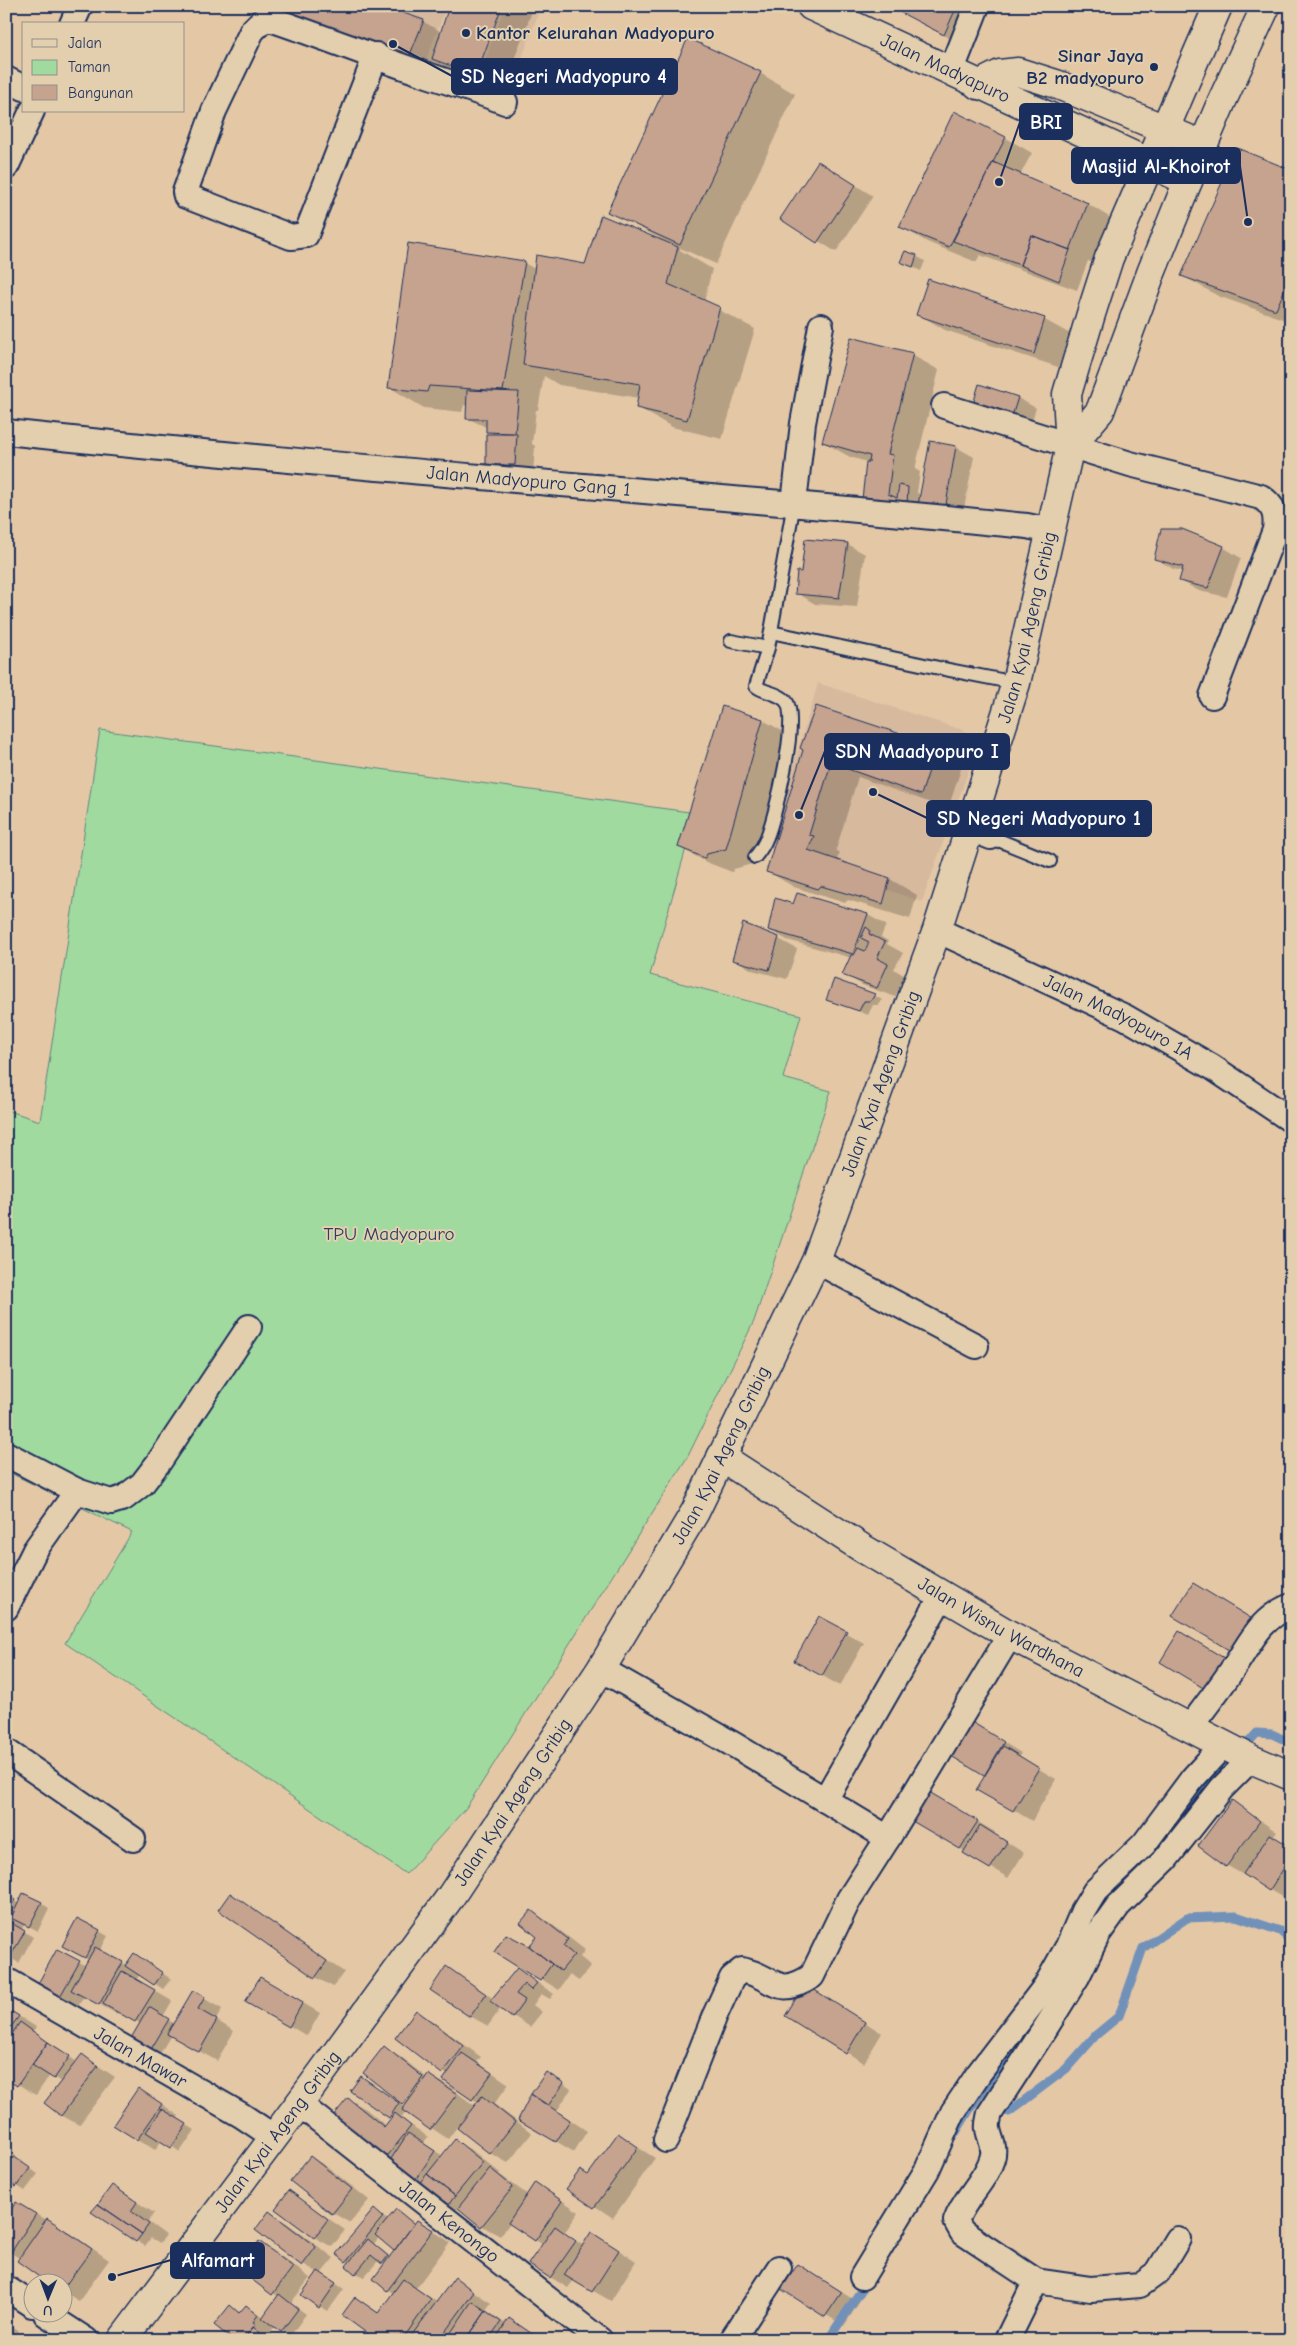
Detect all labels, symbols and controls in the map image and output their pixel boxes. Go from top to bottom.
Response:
legend [22,22,185,112]
place label: Kantor Kelurahan Madyopuro [476,22,715,44]
marker: Kantor Kelurahan Madyopuro [460,27,472,39]
street label: Jalan Madyapuro [877,29,1014,108]
text: Jalan [68,34,102,52]
place label: Sinar Jaya B2 madyopuro [1026,45,1144,89]
text: Taman [68,58,111,76]
callout: SD Negeri Madyopuro 4 [452,59,677,94]
marker: Sinar Jaya B2 madyopuro [1148,61,1160,73]
text: SD Negeri Madyopuro 4 [461,65,667,88]
text: Bangunan [68,84,133,102]
callout: BRI [1020,104,1072,139]
text: BRI [1030,111,1062,134]
callout: Masjid Al-Khoirot [1072,148,1240,183]
text: Masjid Al-Khoirot [1082,155,1230,178]
street label: Jalan Madyopuro Gang 1 [426,461,632,501]
street label: Jalan Kyai Ageng Gribig [993,529,1061,726]
callout: SDN Maadyopuro I [825,734,1009,769]
text: SDN Maadyopuro I [835,740,999,763]
callout: SD Negeri Madyopuro 1 [927,801,1151,836]
text: SD Negeri Madyopuro 1 [937,807,1141,830]
street label: Jalan Madyopuro 1A [1040,970,1197,1065]
street label: Jalan Kyai Ageng Gribig [837,988,925,1180]
park label: TPU Madyopuro [323,1223,455,1245]
street label: Jalan Kyai Ageng Gribig [667,1363,775,1548]
street label: Jalan Wisnu Wardhana [914,1572,1088,1682]
street label: Jalan Kyai Ageng Gribig [450,1714,576,1890]
street label: Jalan Mawar [90,2022,191,2093]
street label: Jalan Kyai Ageng Gribig [210,2046,345,2217]
street label: Jalan Kenongo [395,2176,504,2268]
callout: Alfamart [171,2243,264,2278]
text: Alfamart [182,2249,255,2272]
north arrow [22,2274,72,2324]
text: U [43,2302,53,2319]

